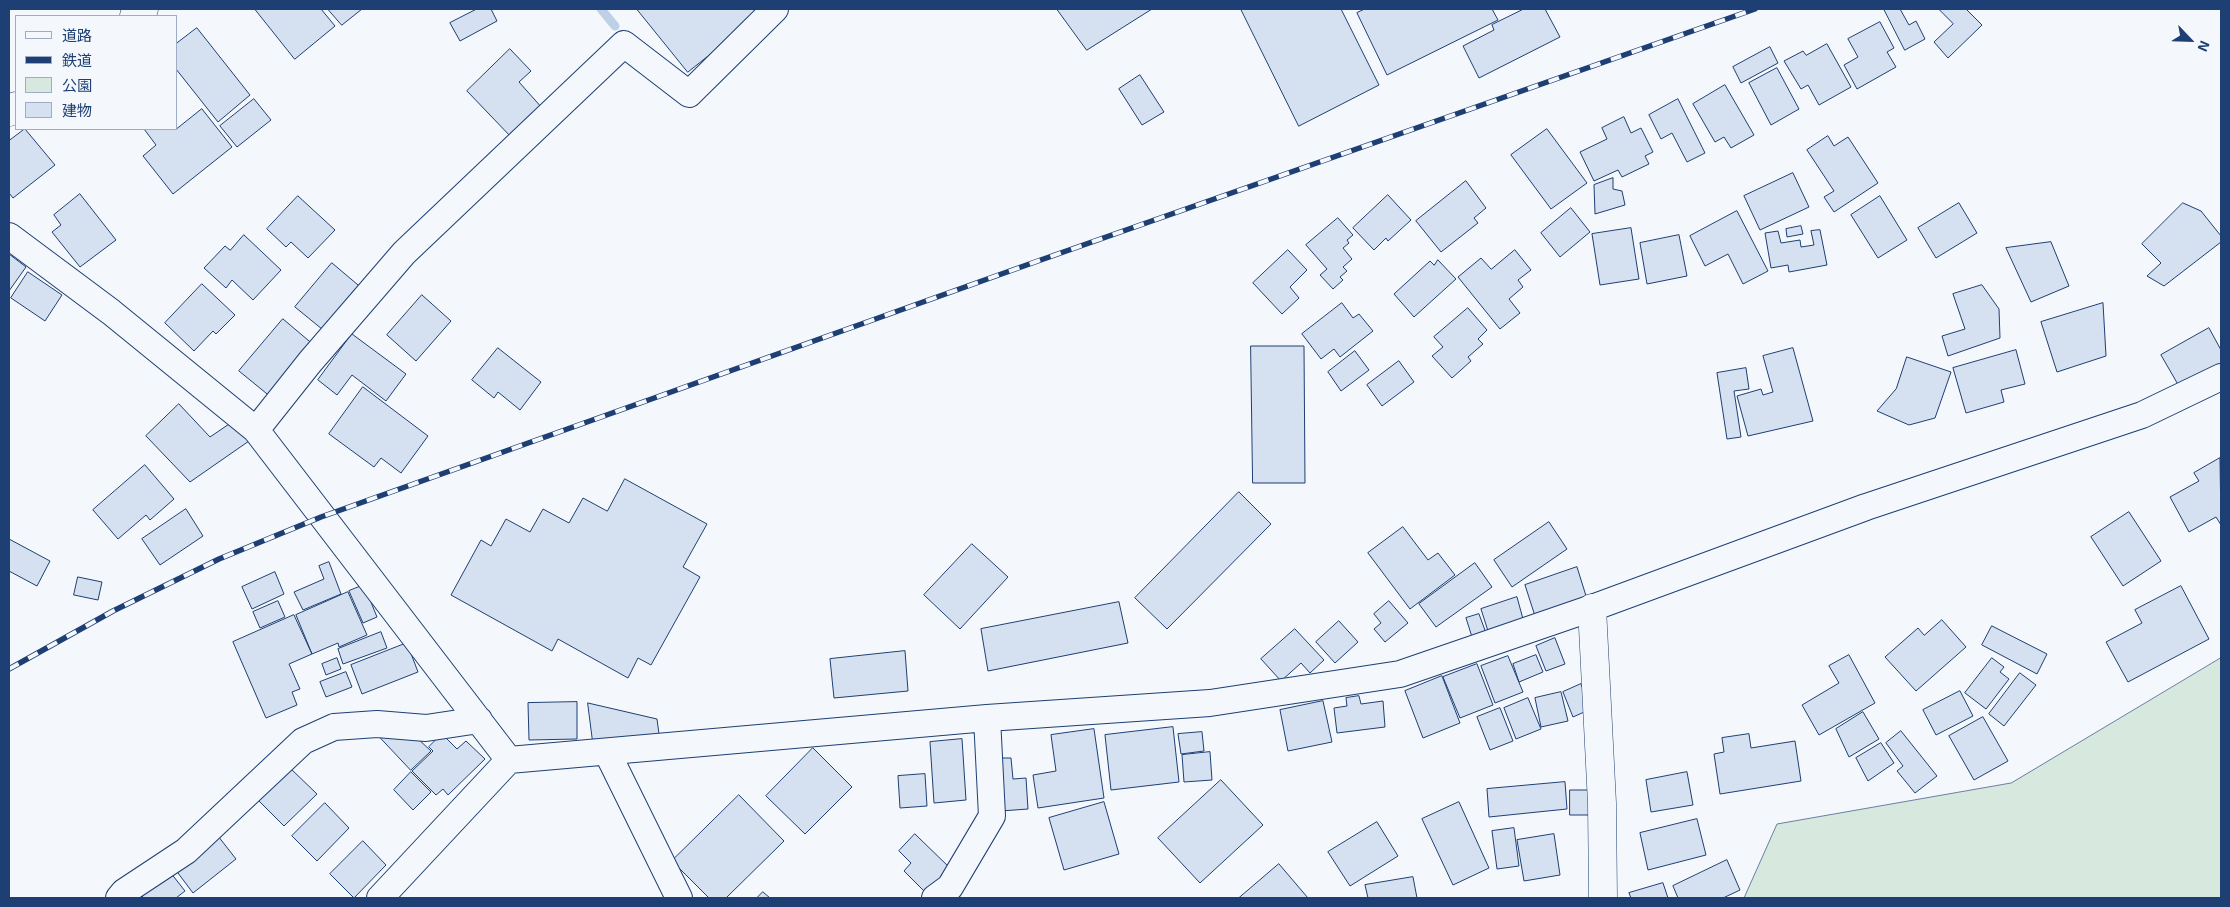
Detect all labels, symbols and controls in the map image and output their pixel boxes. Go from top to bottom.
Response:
legend [15,15,178,130]
north arrow [2165,15,2215,65]
text: 道路 [62,26,92,44]
text: N [2194,38,2214,54]
text: 鉄道 [62,51,92,69]
text: 公園 [62,76,92,94]
text: 建物 [62,101,92,119]

